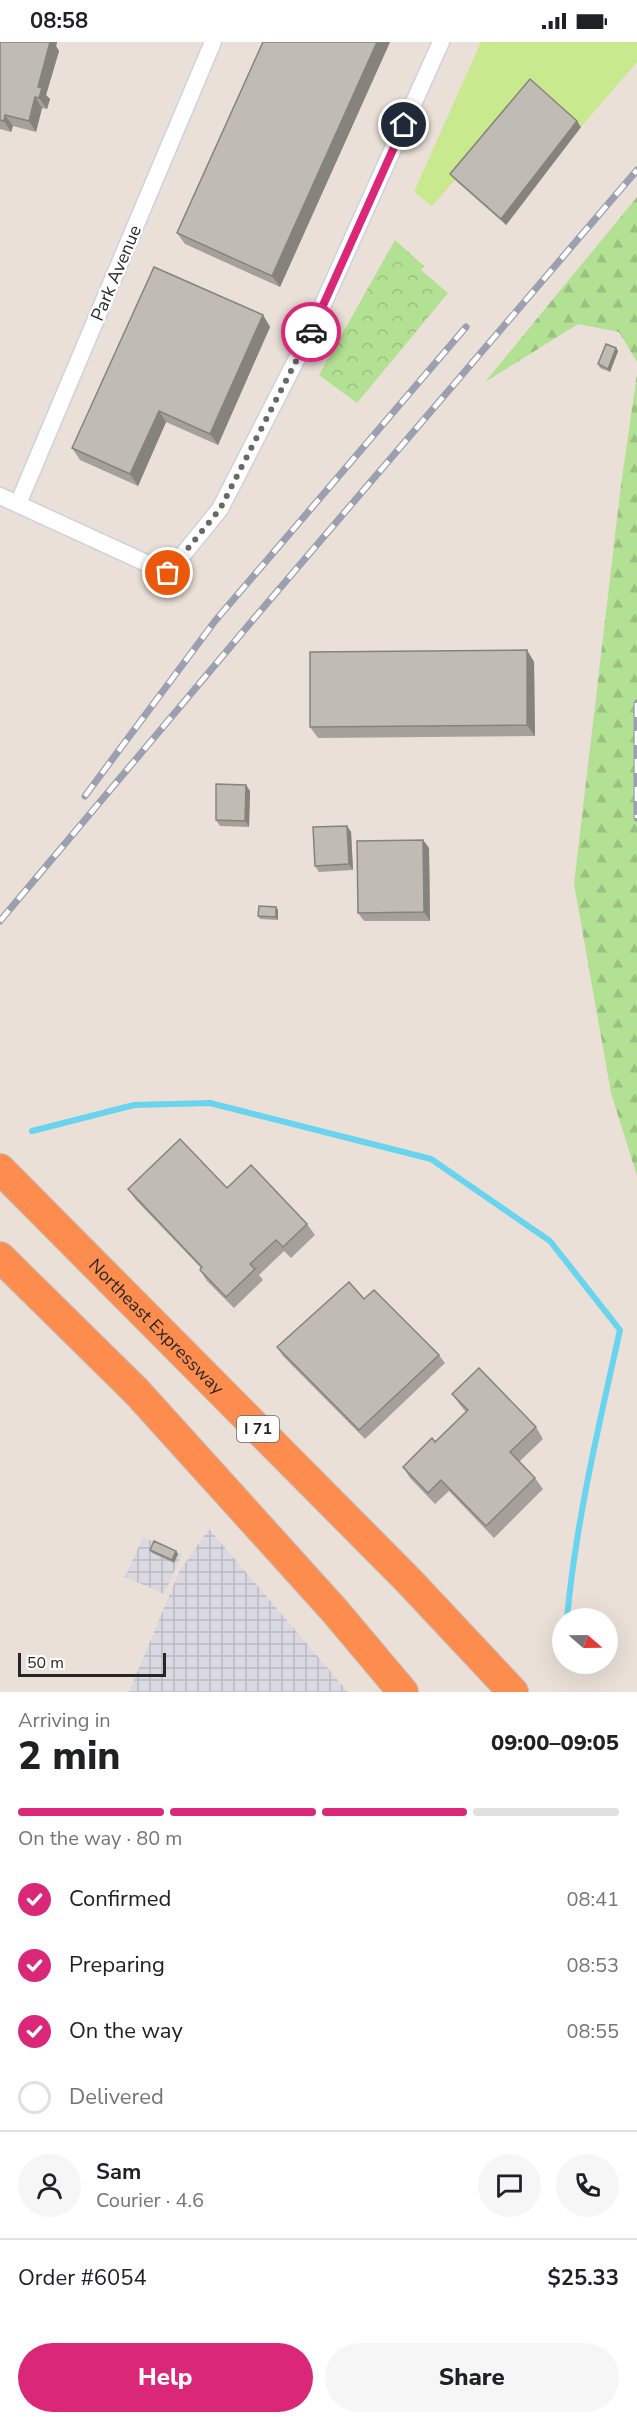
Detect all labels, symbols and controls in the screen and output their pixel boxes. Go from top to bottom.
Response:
text: 08:58 [30,6,88,36]
pin [378,99,429,150]
icon: home [387,108,420,141]
street label: Park Avenue [85,221,147,325]
courier [281,302,341,362]
icon: car [295,316,328,349]
pin [142,547,193,598]
icon: bag [151,556,184,589]
street label: Northeast Expressway [84,1253,230,1400]
road number: I 71 [237,1416,279,1442]
north arrow [552,1608,618,1674]
map controls [552,1608,618,1674]
scale bar [18,1650,166,1678]
text: 50 m [27,1652,64,1674]
text: Arriving in [18,1707,111,1734]
text: 09:00–09:05 [491,1728,619,1758]
text: 2 min [18,1730,121,1783]
text: On the way · 80 m [18,1825,182,1852]
icon: check [18,1883,51,1916]
text: Confirmed [69,1884,171,1914]
text: 08:41 [566,1886,619,1913]
icon: check [18,1949,51,1982]
text: Preparing [69,1950,165,1980]
text: 08:53 [566,1952,619,1979]
icon: check [18,2015,51,2048]
text: On the way [69,2016,183,2046]
text: 08:55 [566,2018,619,2045]
text: Delivered [69,2082,164,2112]
button: person [18,2154,81,2217]
button: chat [478,2154,541,2217]
button: phone [556,2154,619,2217]
text: Sam [96,2157,141,2187]
text: Courier · 4.6 [96,2187,204,2214]
text: Order #6054 [18,2263,147,2293]
text: $25.33 [548,2263,619,2293]
button: Help [18,2343,313,2412]
button: Share [325,2343,619,2412]

